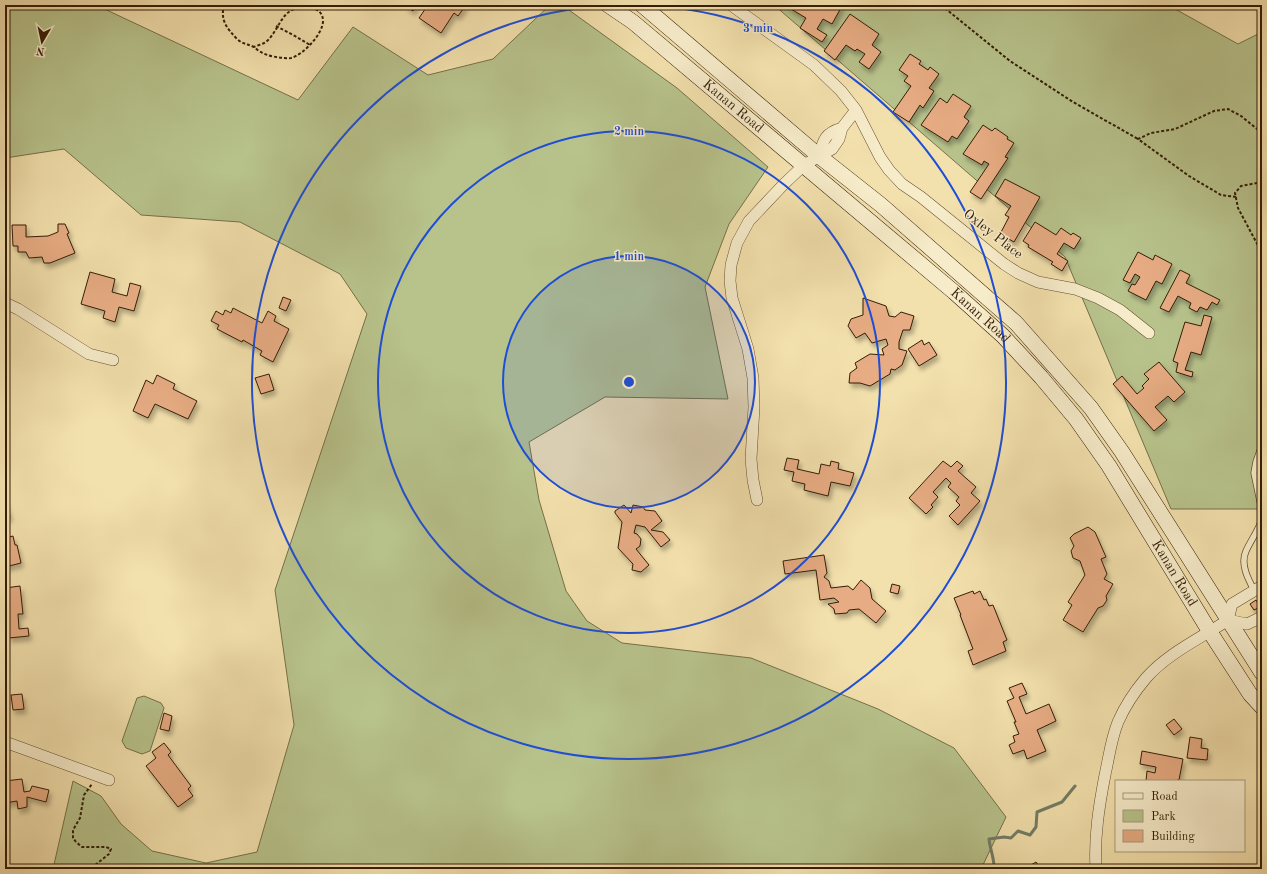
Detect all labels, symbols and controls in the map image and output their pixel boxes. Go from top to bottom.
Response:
north arrow [22,22,62,62]
text: 3 min [743,23,773,35]
text: N [35,44,46,56]
street label: Kanan Road [700,77,766,136]
text: 2 min [614,126,644,138]
street label: Oxley Place [961,207,1025,261]
text: 1 min [614,251,644,263]
street label: Kanan Road [948,285,1013,346]
centre of rings [622,375,636,389]
street label: Kanan Road [1149,538,1200,609]
legend [1115,780,1245,852]
text: Road [1151,791,1178,803]
text: Park [1151,811,1176,823]
text: Building [1151,831,1195,843]

